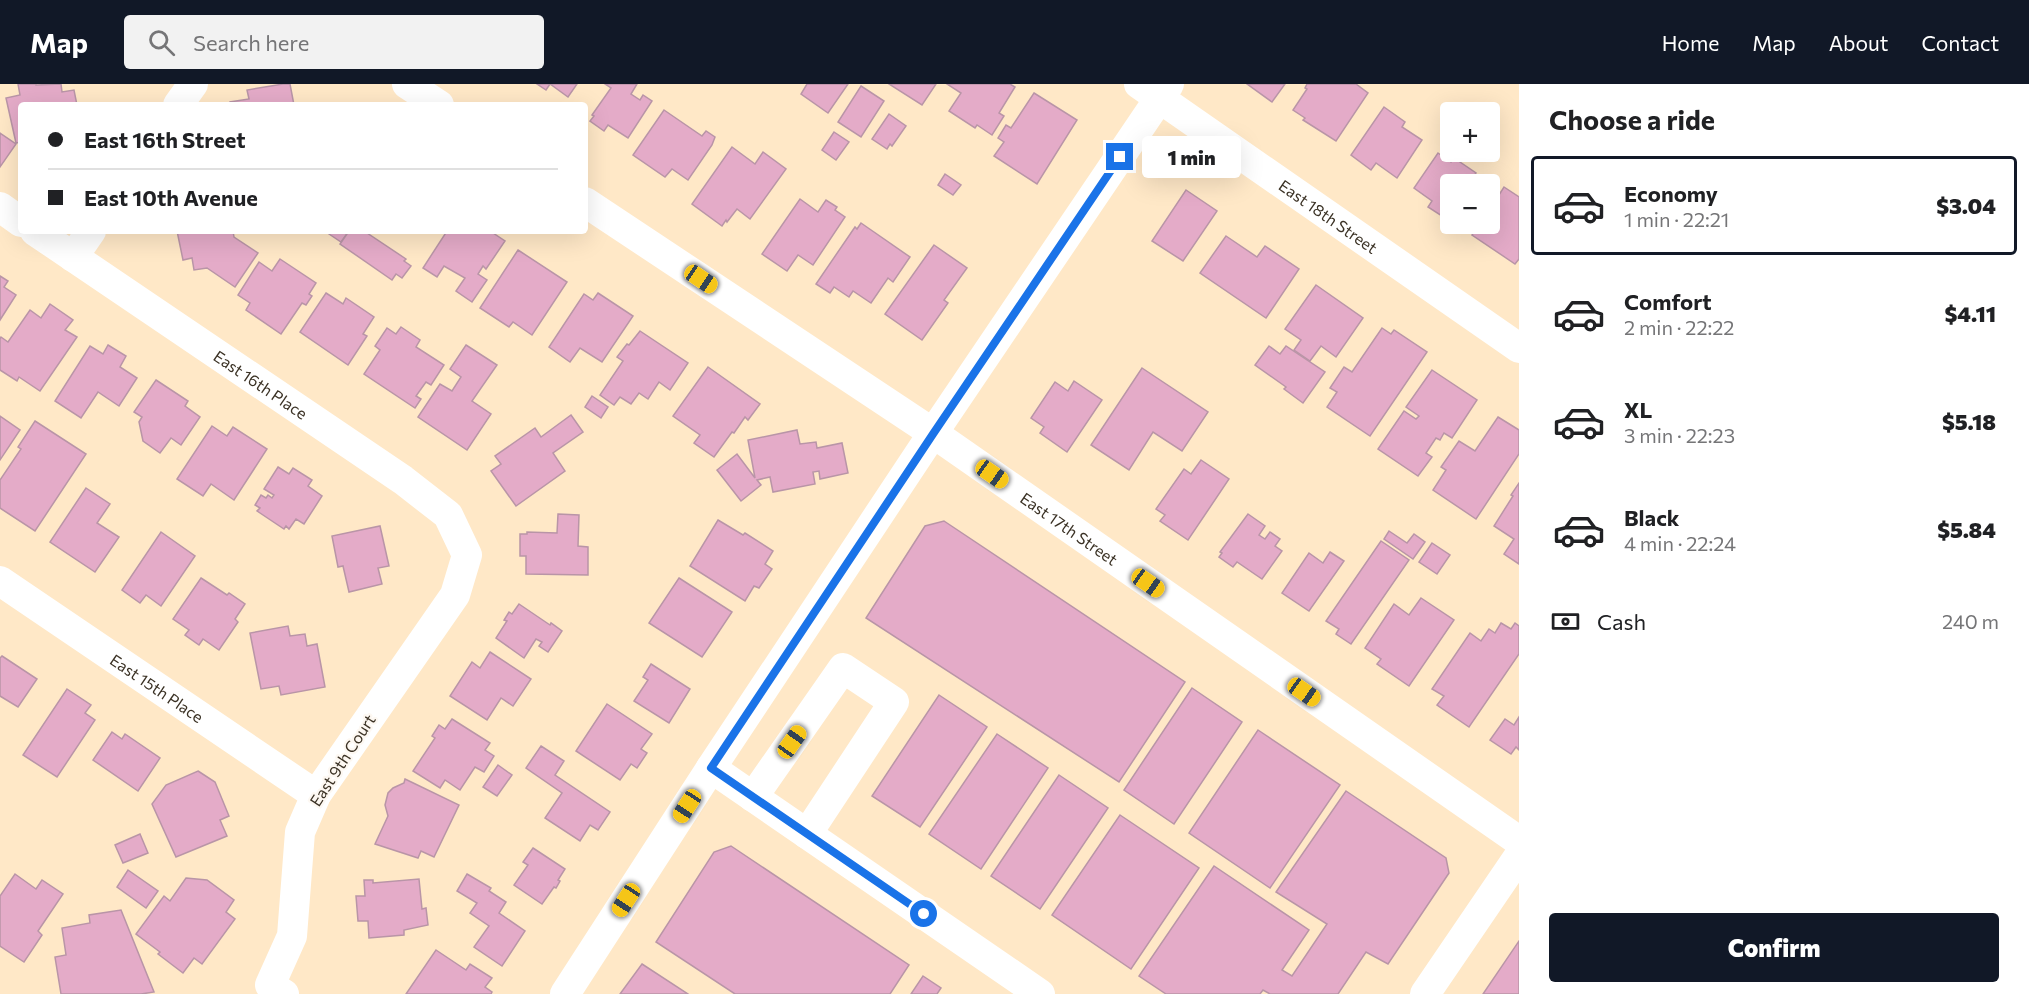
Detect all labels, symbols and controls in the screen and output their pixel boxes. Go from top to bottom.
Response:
search box [124,15,544,69]
text: Map [30,25,88,59]
icon: search [145,26,178,59]
text: Search here [193,29,309,56]
text: Home [1662,30,1719,55]
text: Map [1752,30,1796,55]
text: About [1829,30,1888,55]
text: Contact [1921,30,1999,55]
map controls [1440,102,1500,234]
button: + [1440,102,1500,162]
text: Choose a ride [1549,103,1715,136]
text: East 16th Street [84,126,246,153]
callout: 1 min [1141,136,1240,178]
route end [1106,143,1133,170]
text: 1 min [1167,145,1216,169]
button: − [1440,174,1500,234]
street label: East 18th Street [1276,175,1382,257]
icon: car [1552,179,1606,233]
text: Economy [1624,180,1718,207]
text: East 10th Avenue [84,184,258,211]
text: $3.04 [1936,192,1996,219]
text: 1 min · 22:21 [1624,207,1729,231]
car [681,261,721,297]
icon: car [1552,287,1606,341]
text: Comfort [1624,288,1712,315]
text: $4.11 [1944,300,1996,327]
text: 2 min · 22:22 [1624,315,1734,339]
street label: East 16th Place [211,346,312,422]
icon: car [1552,395,1606,449]
text: XL [1624,396,1652,423]
text: $5.18 [1942,408,1996,435]
text: 3 min · 22:23 [1624,423,1735,447]
car [972,456,1012,492]
street label: East 17th Street [1017,488,1122,569]
icon: car [1552,503,1606,557]
text: Black [1624,504,1679,531]
text: $5.84 [1937,516,1996,543]
text: 4 min · 22:24 [1624,531,1736,555]
car [1128,565,1168,601]
icon: cash [1549,605,1582,638]
text: Cash [1597,608,1646,635]
text: 240 m [1942,609,1999,633]
street label: East 15th Place [107,649,208,726]
car [1284,674,1324,710]
street label: East 9th Court [305,710,379,809]
car [774,722,810,762]
car [670,786,704,826]
car [609,880,643,920]
route start [910,900,937,927]
button: Confirm [1549,913,1999,982]

